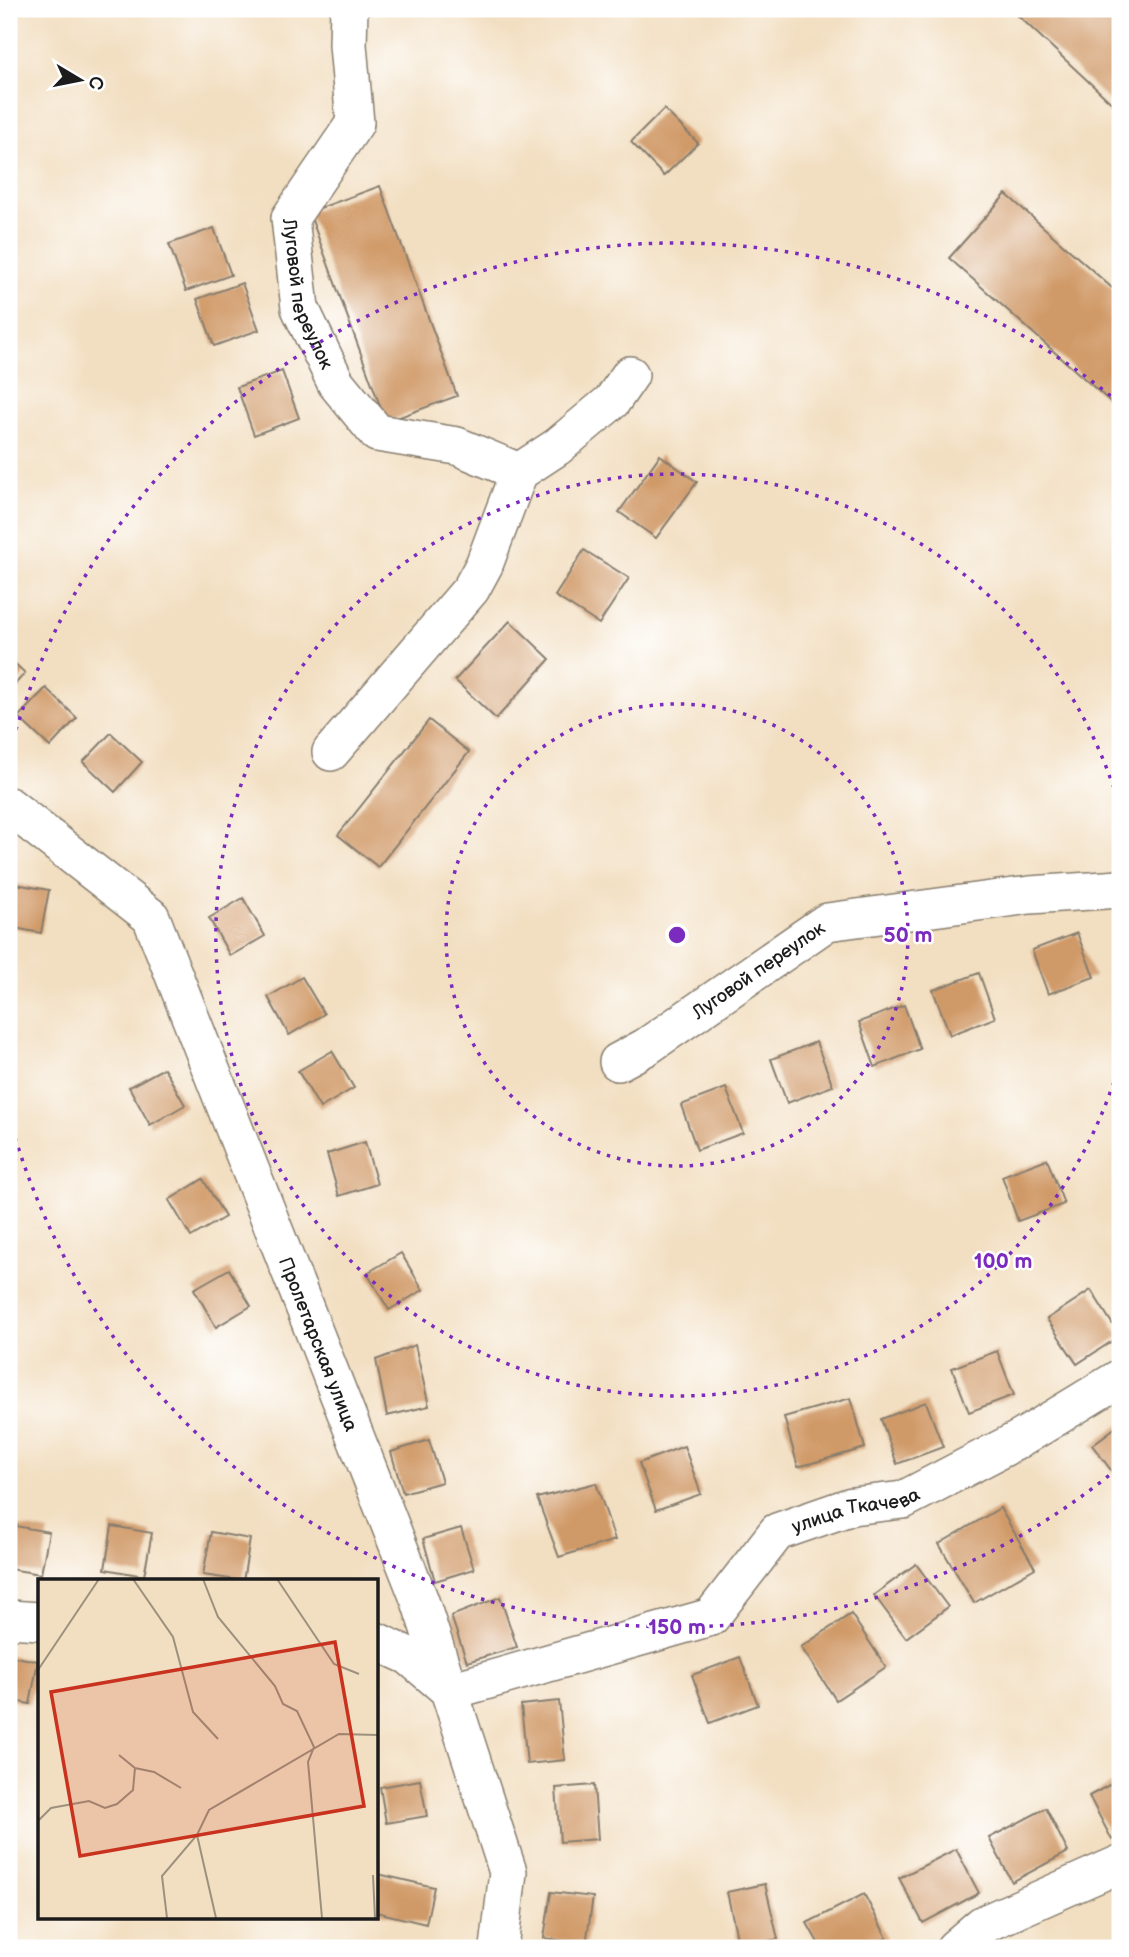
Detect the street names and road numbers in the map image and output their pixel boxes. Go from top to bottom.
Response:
street label: Луговой переулок [277,216,338,373]
street label: Луговой переулок [687,917,830,1025]
street label: Пролетарская улица [273,1254,362,1435]
street label: улица Ткачева [789,1483,924,1539]

